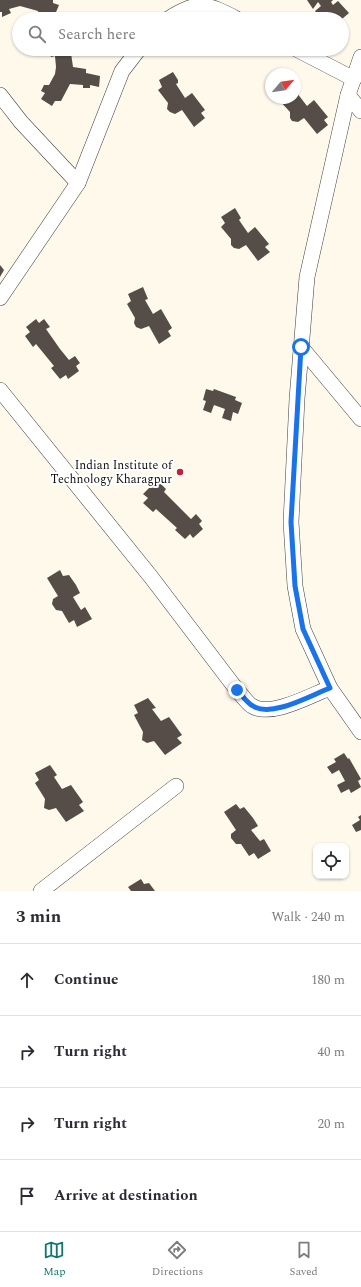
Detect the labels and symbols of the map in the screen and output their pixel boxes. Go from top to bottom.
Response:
north arrow [265,68,301,104]
route start [292,338,310,356]
place label: Indian Institute of Technology Kharagpur [51,456,173,489]
marker: Indian Institute of Technology Kharagpur [175,467,185,477]
route end [228,681,246,699]

